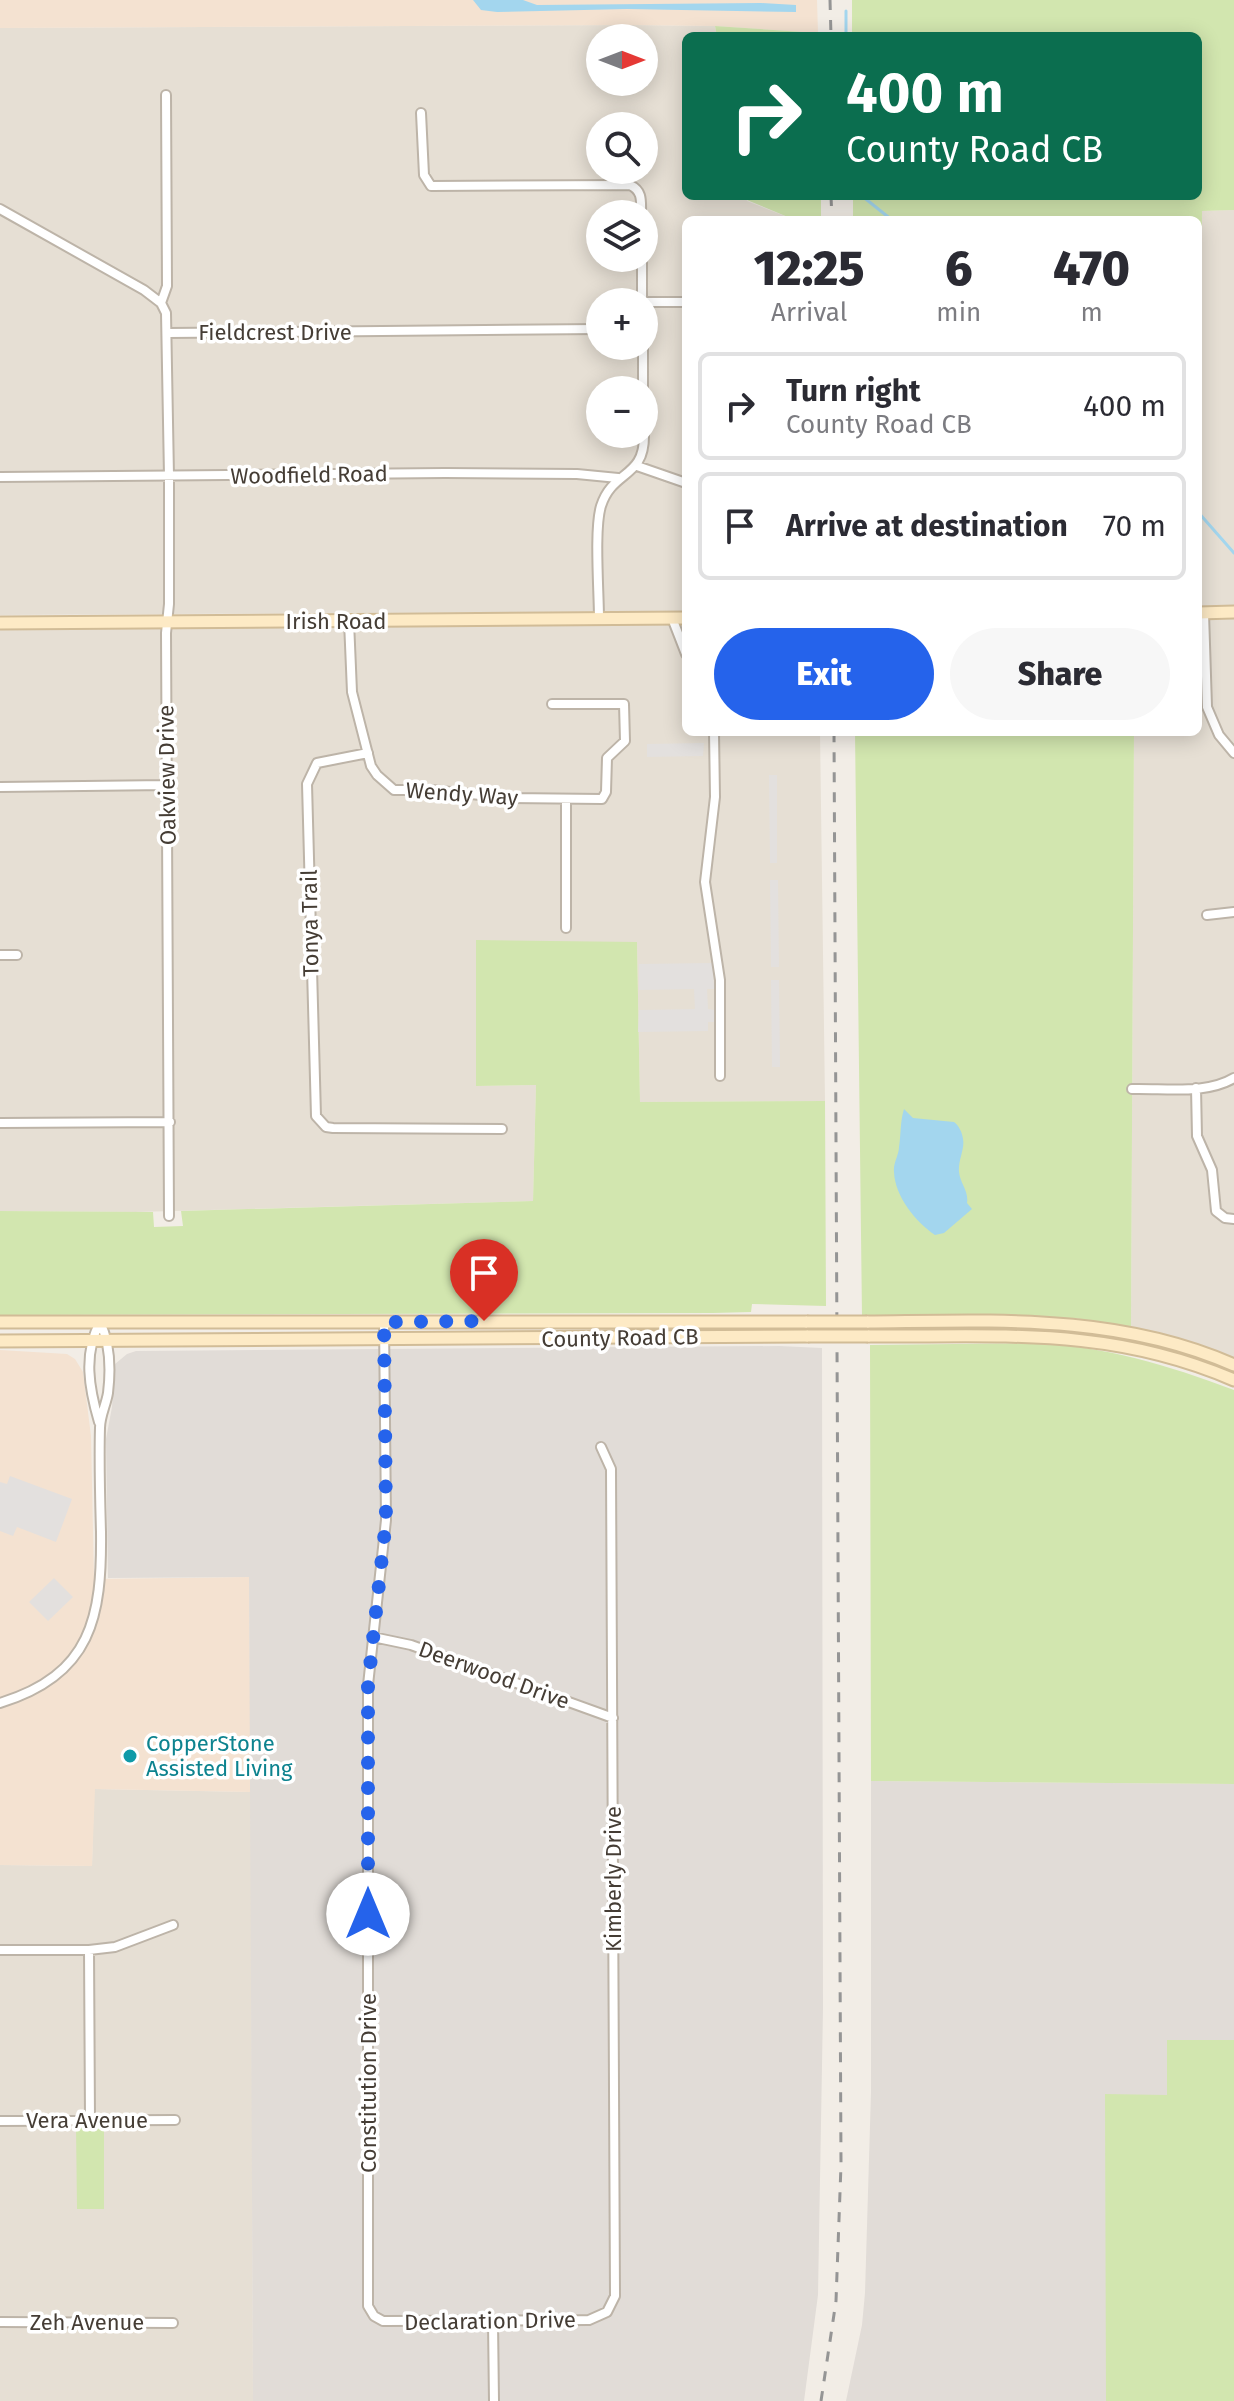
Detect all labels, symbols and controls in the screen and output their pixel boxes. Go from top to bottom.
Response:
north arrow [586,24,658,96]
map controls [586,24,658,448]
text: 400 m [846,60,1004,127]
icon: right [714,64,818,168]
button: search [586,112,658,184]
text: County Road CB [846,128,1103,172]
button: layers [586,200,658,272]
text: 12:25 [754,240,865,298]
text: 6 [945,240,973,298]
text: 470 [1053,240,1130,298]
button: + [586,288,658,360]
text: Arrival [771,297,847,328]
text: min [936,297,981,328]
text: m [1080,297,1103,328]
street label: Fieldcrest Drive [198,319,352,346]
text: Turn right [786,373,921,409]
button: − [586,376,658,448]
icon: right [718,384,762,428]
text: 400 m [1083,388,1166,424]
text: County Road CB [786,409,972,440]
street label: Woodfield Road [230,460,388,490]
icon: arrive [718,504,762,548]
text: Arrive at destination [786,508,1068,544]
text: 70 m [1103,508,1166,544]
street label: Irish Road [286,608,386,635]
button: Exit [714,628,934,720]
button: Share [950,628,1170,720]
street label: Oakview Drive [152,705,182,845]
street label: Wendy Way [405,777,519,811]
street label: Tonya Trail [296,869,324,977]
pin [450,1239,518,1321]
icon: arrive [462,1251,506,1295]
street label: County Road CB [541,1323,699,1353]
street label: Deerwood Drive [415,1635,573,1715]
place label: CopperStone Assisted Living [146,1730,293,1782]
marker: CopperStone Assisted Living [121,1747,139,1765]
street label: Kimberly Drive [600,1806,627,1952]
position arrow [326,1872,410,1956]
street label: Constitution Drive [355,1993,382,2173]
street label: Vera Avenue [26,2107,148,2134]
street label: Declaration Drive [404,2306,576,2336]
street label: Zeh Avenue [30,2309,144,2336]

